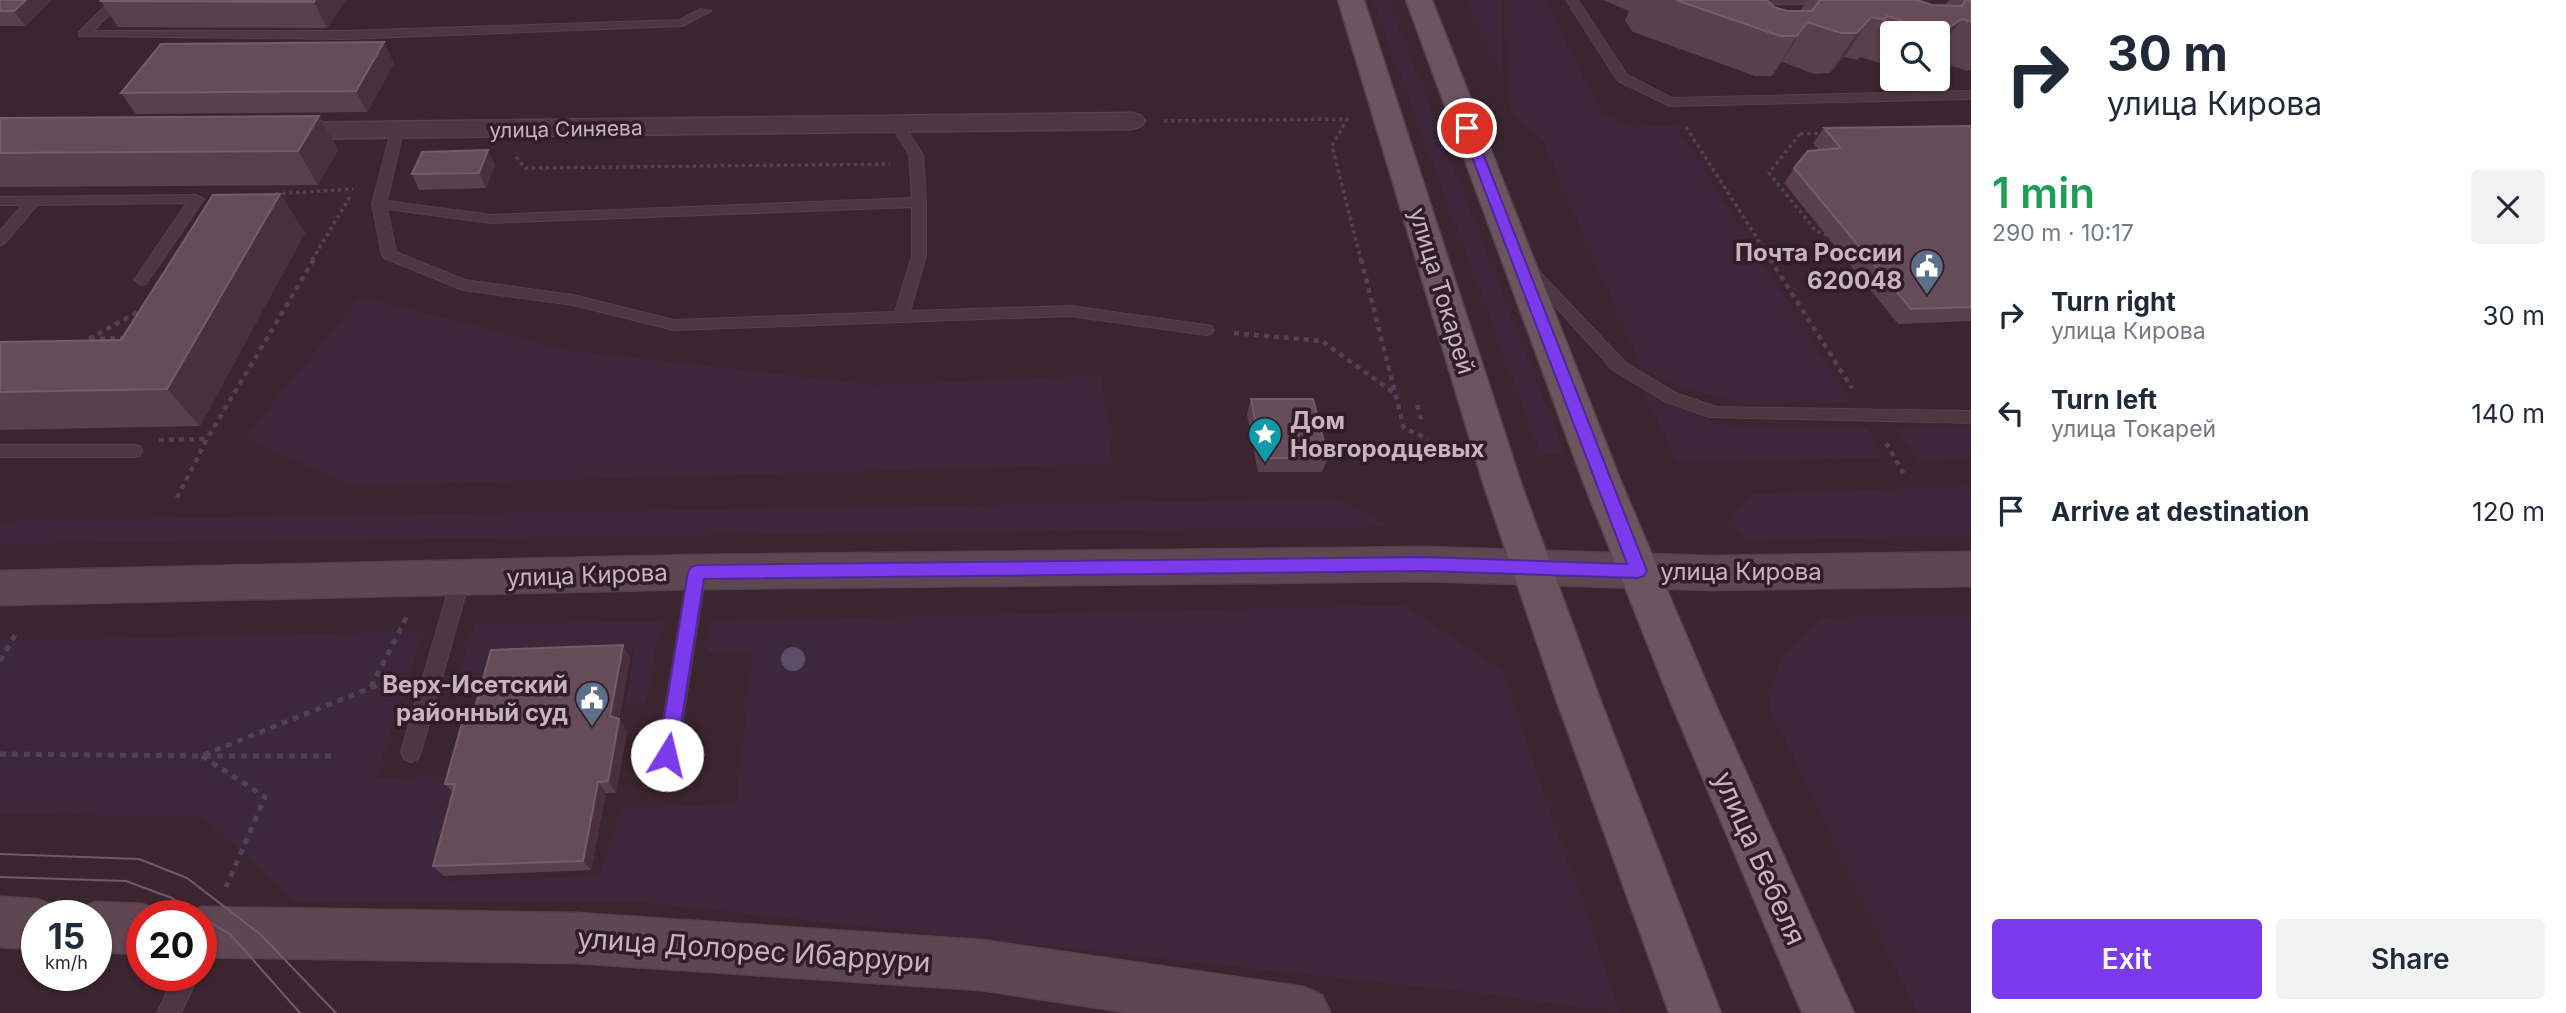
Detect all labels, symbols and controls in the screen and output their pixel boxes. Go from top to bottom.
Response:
map controls [1880,21,1950,91]
button: search [1880,21,1950,91]
text: 30 m [2107,24,2228,83]
icon: right [1992,28,2083,119]
text: улица Кирова [2107,84,2322,123]
pin [1437,98,1497,158]
icon: arrive [1448,109,1486,147]
street label: улица Синяева [489,115,643,143]
text: 1 min [1992,167,2095,218]
button: close [2471,170,2545,244]
street label: улица Токарей [1403,204,1481,378]
text: 290 m · 10:17 [1992,219,2134,247]
place label: Почта России 620048 [1735,238,1902,295]
public building icon: Почта России 620048 [1908,247,1946,296]
text: Turn right [2051,286,2176,317]
icon: right [1992,296,2030,334]
text: 30 m [2482,300,2545,331]
text: улица Кирова [2051,317,2206,345]
text: Turn left [2051,384,2157,415]
icon: left [1992,394,2030,432]
text: 140 m [2471,398,2545,429]
place label: Дом Новгородцевых [1290,406,1485,463]
place icon: Дом Новгородцевых [1246,415,1284,464]
text: улица Токарей [2051,415,2216,443]
icon: arrive [1992,492,2030,530]
text: Arrive at destination [2051,496,2310,527]
text: 120 m [2472,496,2545,527]
street label: улица Кирова [1660,557,1822,586]
street label: улица Кирова [506,558,668,592]
place label: Верх-Исетский районный суд [382,670,568,727]
public building icon: Верх-Исетский районный суд [573,679,611,728]
position arrow [630,718,704,792]
street label: улица Бебеля [1707,766,1813,950]
speed limit sign: 20 [126,900,217,991]
text: 15 [48,915,85,957]
button: Exit [1992,919,2262,999]
button: Share [2276,919,2545,999]
street label: улица Долорес Ибаррури [576,921,932,979]
text: km/h [45,952,88,973]

